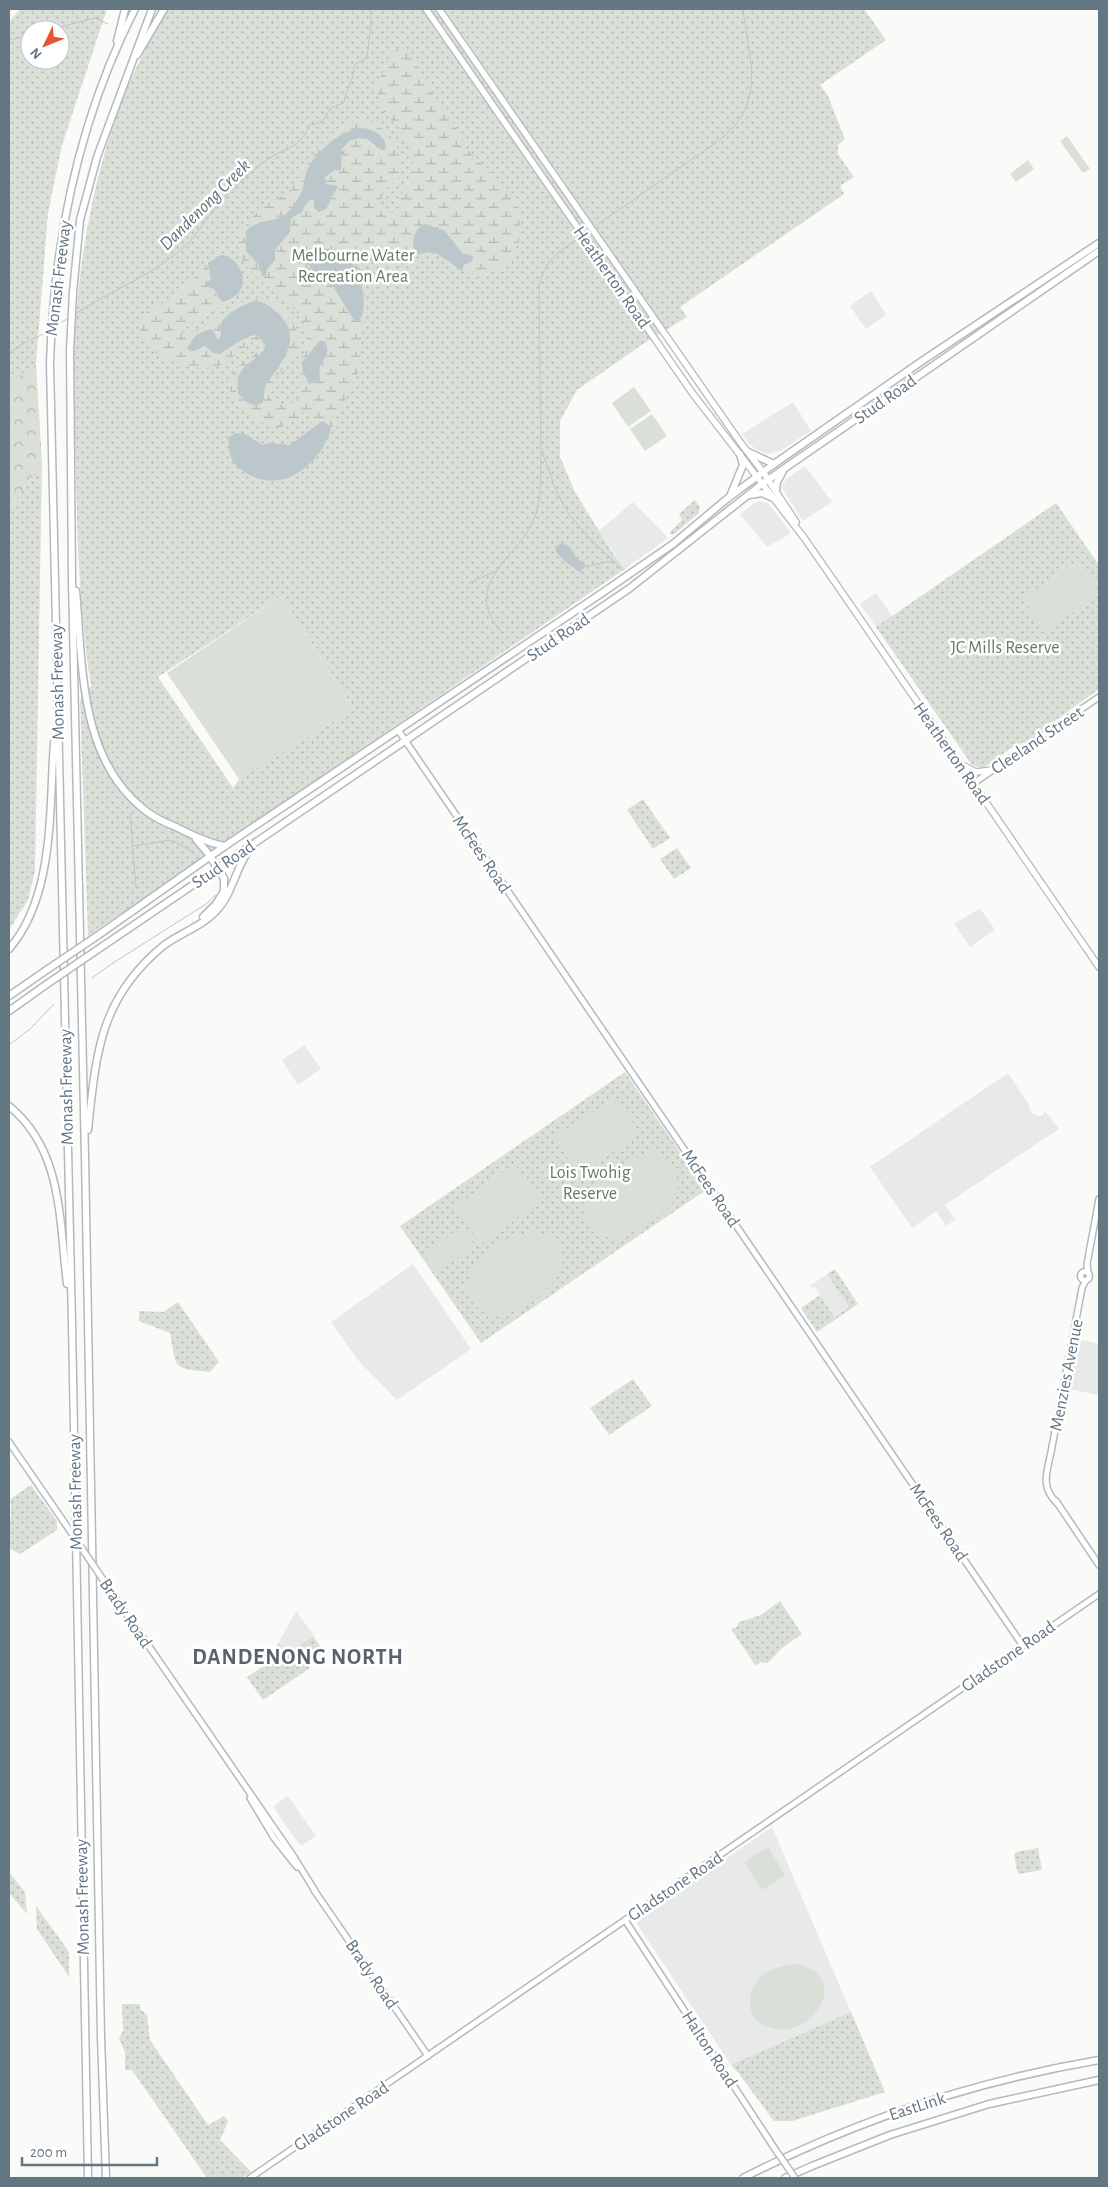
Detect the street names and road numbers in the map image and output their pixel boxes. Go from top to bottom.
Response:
street label: Monash Freeway [43,219,75,337]
street label: Heatherton Road [569,223,653,332]
street label: Stud Road [851,372,920,428]
street label: Stud Road [524,610,593,665]
street label: Monash Freeway [48,623,68,740]
street label: Heatherton Road [909,699,993,808]
street label: Cleeland Street [988,703,1087,778]
street label: McFees Road [449,812,514,897]
street label: Stud Road [189,837,258,892]
street label: Monash Freeway [57,1028,77,1145]
street label: McFees Road [678,1146,743,1231]
street label: Menzies Avenue [1047,1318,1087,1433]
street label: Monash Freeway [66,1433,86,1550]
street label: McFees Road [906,1480,971,1565]
street label: Brady Road [96,1576,155,1651]
street label: Gladstone Road [958,1618,1059,1696]
street label: Monash Freeway [73,1838,93,1955]
street label: Gladstone Road [625,1849,726,1925]
street label: Brady Road [342,1937,401,2012]
street label: Halton Road [678,2008,740,2091]
street label: Gladstone Road [291,2079,392,2155]
street label: EastLink [887,2089,948,2124]

